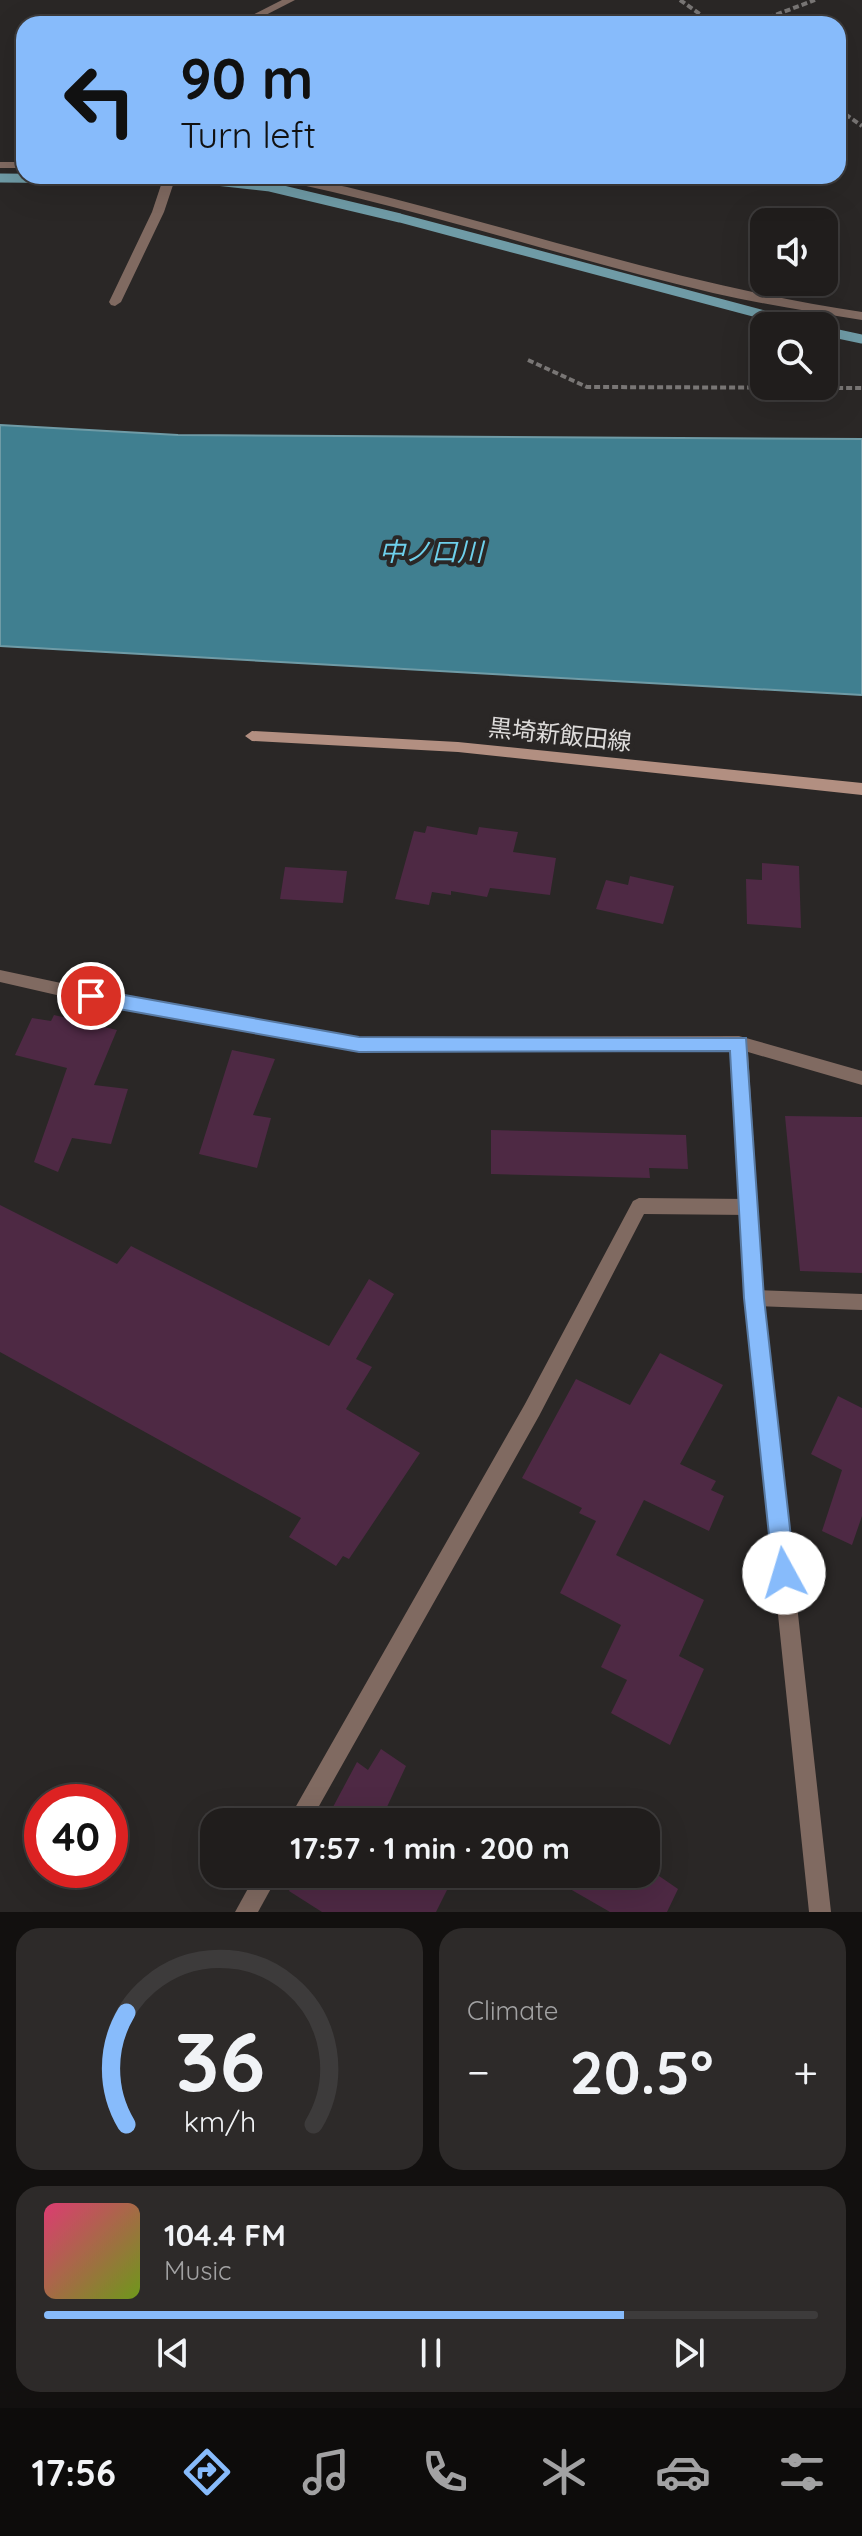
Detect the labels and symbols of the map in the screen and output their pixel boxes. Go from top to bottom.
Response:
water label: 中ノ口川 [379,535,486,568]
street label: 黒埼新飯田線 [487,712,633,756]
pin [57,962,125,1030]
position arrow [742,1531,826,1615]
speed limit sign: 40 [24,1784,128,1888]

